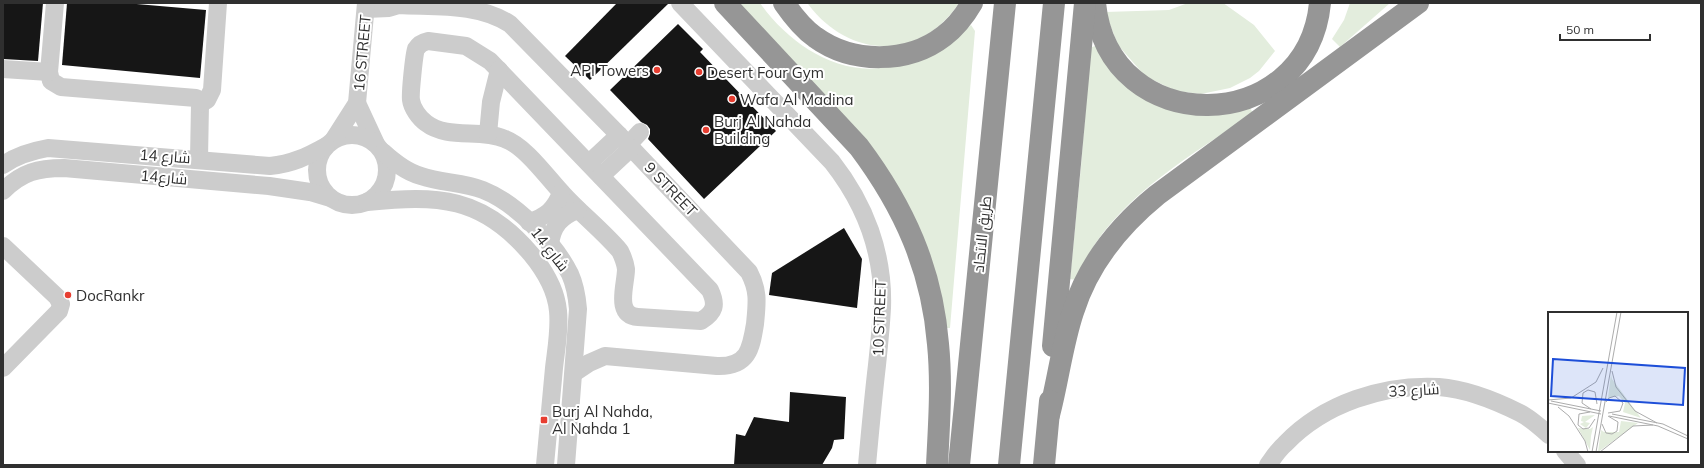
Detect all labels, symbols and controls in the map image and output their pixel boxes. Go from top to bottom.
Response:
street label: 16 STREET [349,14,375,92]
scale bar [1560,16,1650,42]
text: 50 m [1566,22,1594,37]
place label: API Towers [570,61,649,80]
place label: Desert Four Gym [707,63,824,82]
marker: API Towers [652,65,662,75]
marker: Desert Four Gym [694,67,704,77]
place label: Wafa Al Madina [740,90,853,109]
marker: Wafa Al Madina [727,94,737,104]
place label: Burj Al Nahda Building [714,112,811,148]
marker: Burj Al Nahda Building [701,125,711,135]
street label: شارع 14 [139,145,191,169]
street label: 9 STREET [641,158,701,220]
street label: شارع14 [140,165,188,191]
street label: طريق الاتحاد [969,195,996,273]
street label: شارع 14 [525,223,573,276]
street label: 10 STREET [868,279,890,357]
place label: DocRankr [76,286,145,305]
marker: DocRankr [63,290,73,300]
inset map [1548,312,1688,452]
street label: شارع 33 [1388,379,1440,403]
place label: Burj Al Nahda, Al Nahda 1 [552,402,653,438]
marker: Burj Al Nahda, Al Nahda 1 [539,415,549,425]

